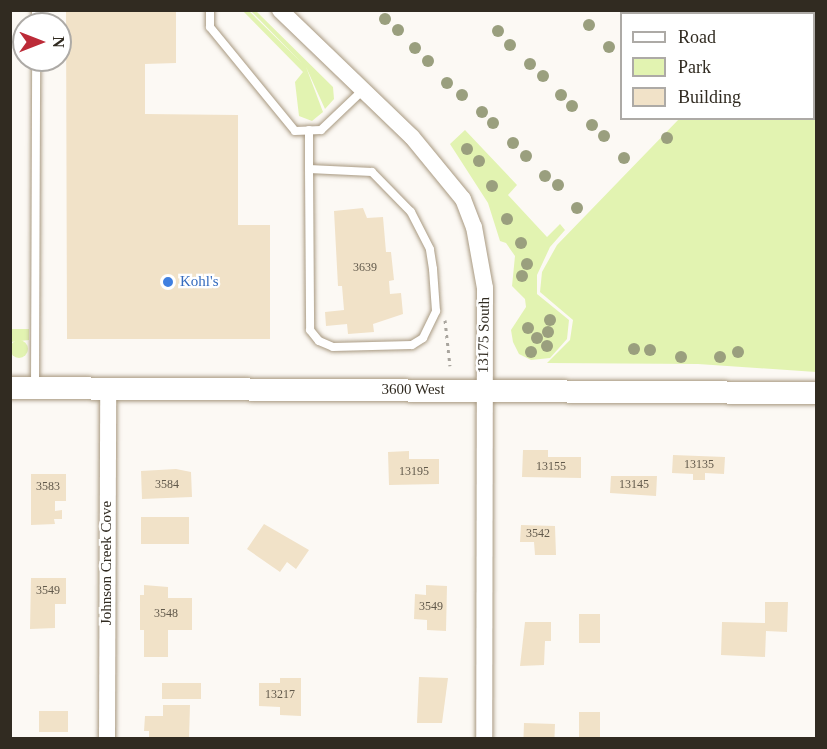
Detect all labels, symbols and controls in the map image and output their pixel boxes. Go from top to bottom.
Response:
north arrow [12,12,72,72]
legend [620,12,815,120]
text: Road [678,27,716,47]
text: N [50,36,67,48]
text: Park [678,57,711,77]
text: Building [678,87,741,107]
house number: 3639 [353,261,377,275]
place label: Kohl's [180,273,219,291]
marker: Kohl's [161,275,175,289]
street label: 13175 South [474,297,494,373]
street label: 3600 West [381,381,445,399]
house number: 13135 [684,458,714,472]
house number: 13155 [536,460,566,474]
house number: 13195 [399,465,429,479]
house number: 3584 [155,478,179,492]
house number: 13145 [619,478,649,492]
house number: 3583 [36,480,60,494]
street label: Johnson Creek Cove [98,501,116,625]
house number: 3542 [526,527,550,541]
house number: 3549 [36,584,60,598]
house number: 3549 [419,600,443,614]
house number: 3548 [154,607,178,621]
house number: 13217 [265,688,295,702]

